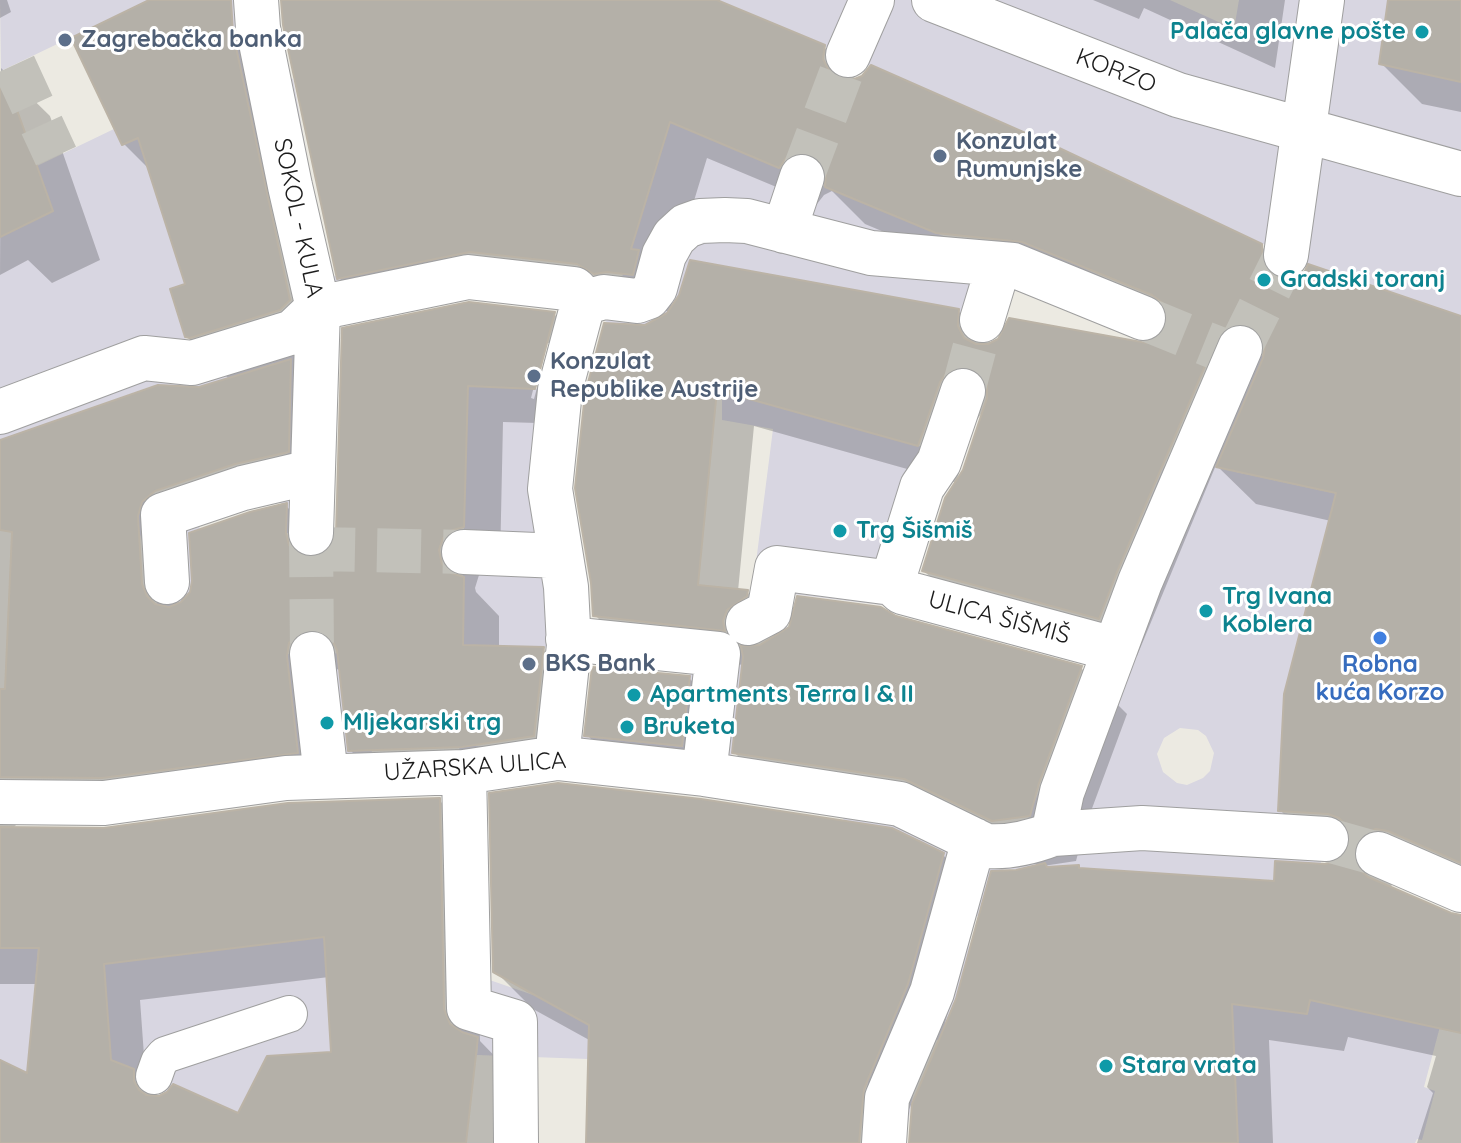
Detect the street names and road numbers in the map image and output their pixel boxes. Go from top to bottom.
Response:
street label: KORZO [1072,43,1160,99]
street label: SOKOL - KULA [267,136,329,300]
street label: ULICA ŠIŠMIŠ [925,585,1073,651]
street label: UŽARSKA ULICA [383,746,567,788]

